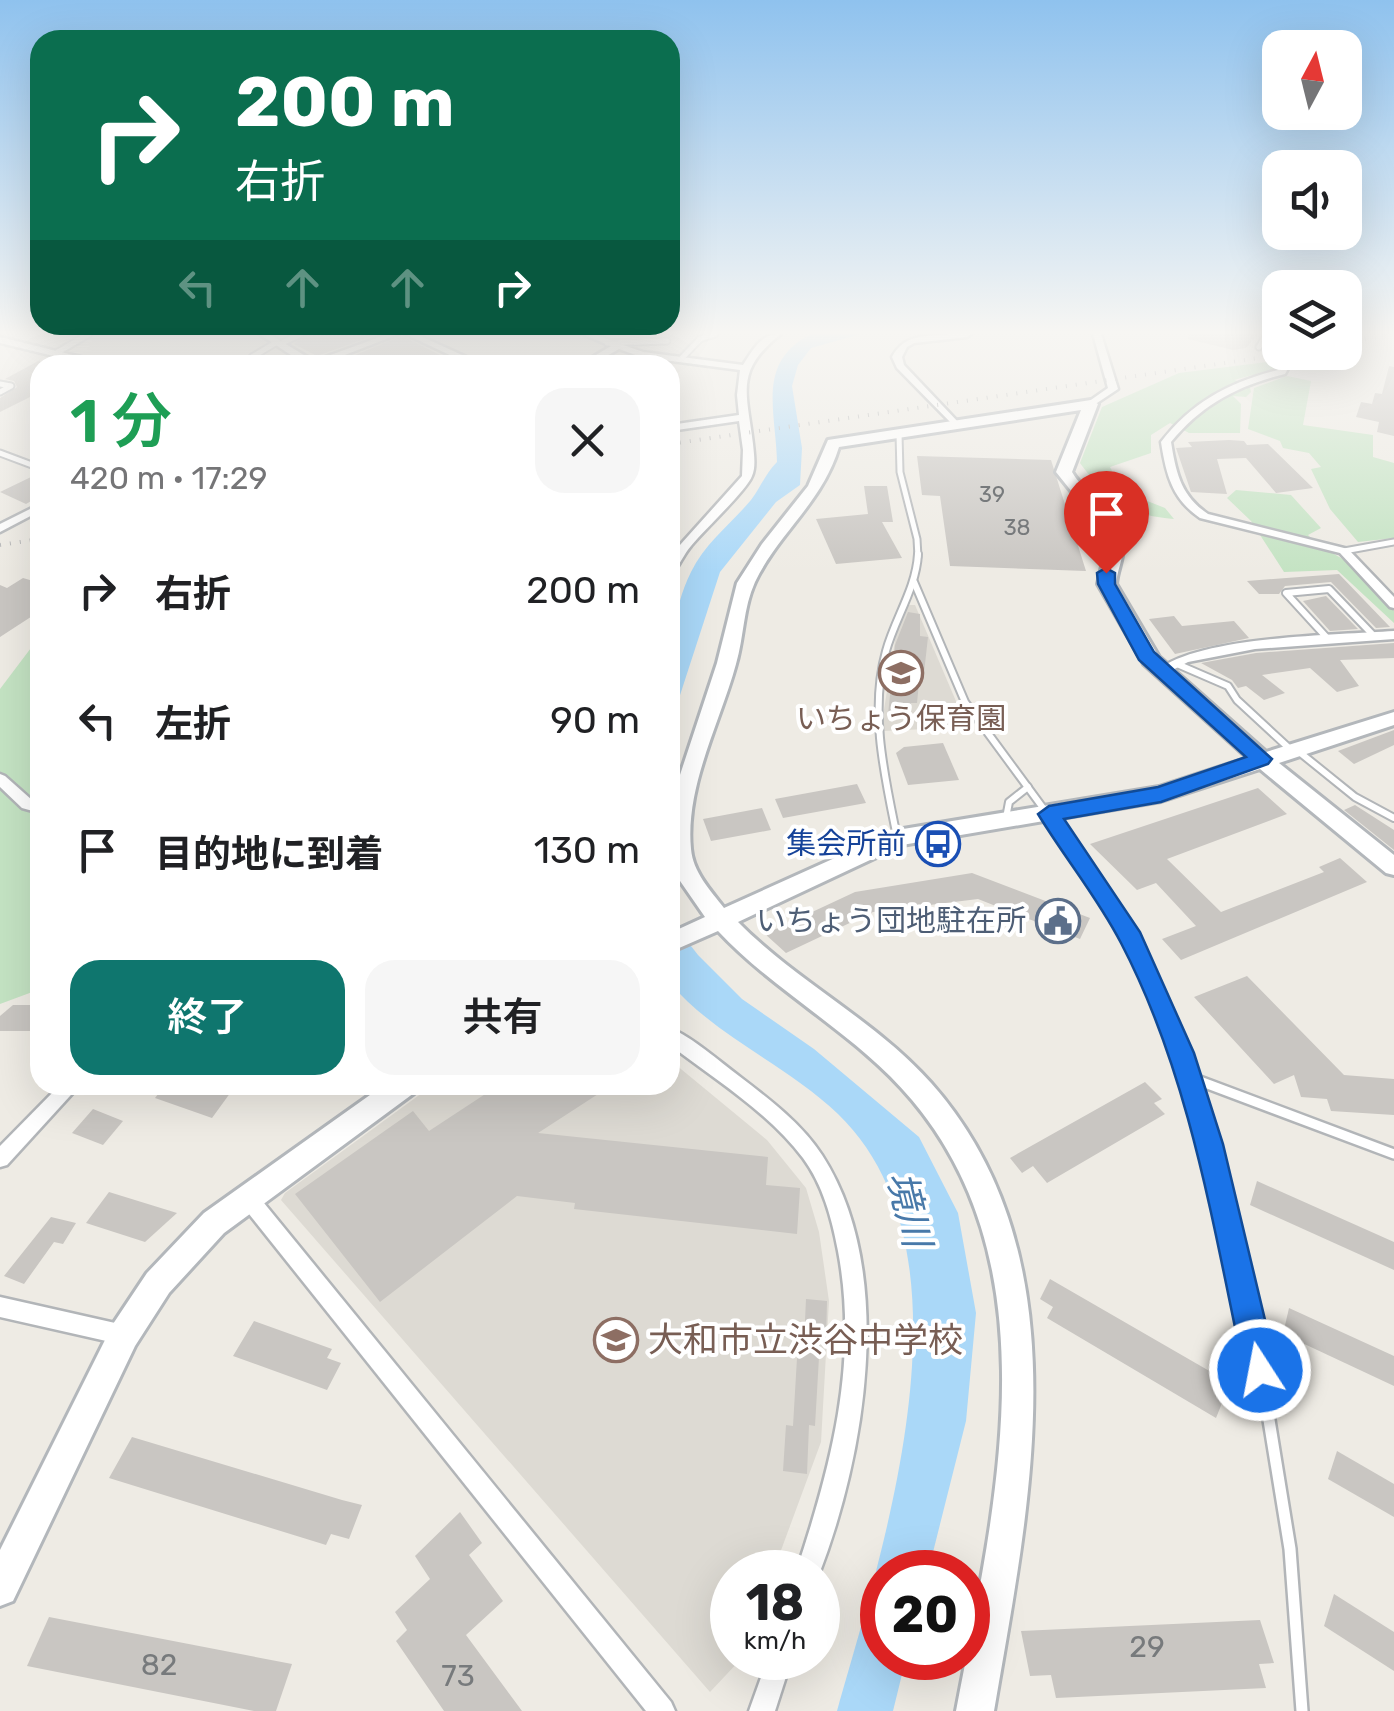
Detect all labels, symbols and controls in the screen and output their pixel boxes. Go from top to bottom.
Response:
north arrow [1262,30,1362,130]
map controls [1262,30,1362,370]
text: 200 m [235,61,455,144]
icon: right [70,70,200,200]
button: sound [1262,150,1362,250]
text: 右折 [235,155,325,208]
icon: left [170,260,225,315]
icon: ahead [275,260,330,315]
icon: ahead [380,260,435,315]
icon: right [485,260,540,315]
button: layers [1262,270,1362,370]
text: 1 分 [70,386,172,457]
button: close [535,388,640,493]
text: 420 m · 17:29 [70,459,268,497]
pin [1064,471,1149,574]
house number: 39 [979,481,1005,508]
icon: arrive [1079,486,1134,541]
house number: 38 [1003,514,1031,541]
icon: right [70,563,125,618]
text: 200 m [526,567,640,613]
text: 右折 [155,571,231,617]
school or university icon: いちょう保育園 [878,650,924,696]
icon: left [70,693,125,748]
text: 90 m [550,697,640,743]
text: 左折 [155,701,231,747]
place label: いちょう保育園 [796,701,1006,737]
bus stop icon: 集会所前 [915,821,961,867]
icon: arrive [70,823,125,878]
place label: 集会所前 [786,826,906,862]
text: 130 m [534,827,640,873]
text: 目的地に到着 [155,831,383,877]
public building icon: いちょう団地駐在所 [1035,898,1081,944]
place label: いちょう団地駐在所 [756,903,1026,939]
button: 終了 [70,960,345,1075]
button: 共有 [365,960,640,1075]
water label: 境川 [877,1167,941,1255]
school or university icon: 大和市立渋谷中学校 [593,1317,639,1363]
position arrow [1208,1318,1312,1422]
place label: 大和市立渋谷中学校 [648,1319,963,1361]
speed limit sign: 20 [860,1550,990,1680]
text: 18 [746,1573,804,1633]
text: km/h [744,1626,806,1655]
house number: 29 [1129,1629,1165,1665]
house number: 82 [141,1647,177,1683]
house number: 73 [441,1658,475,1694]

